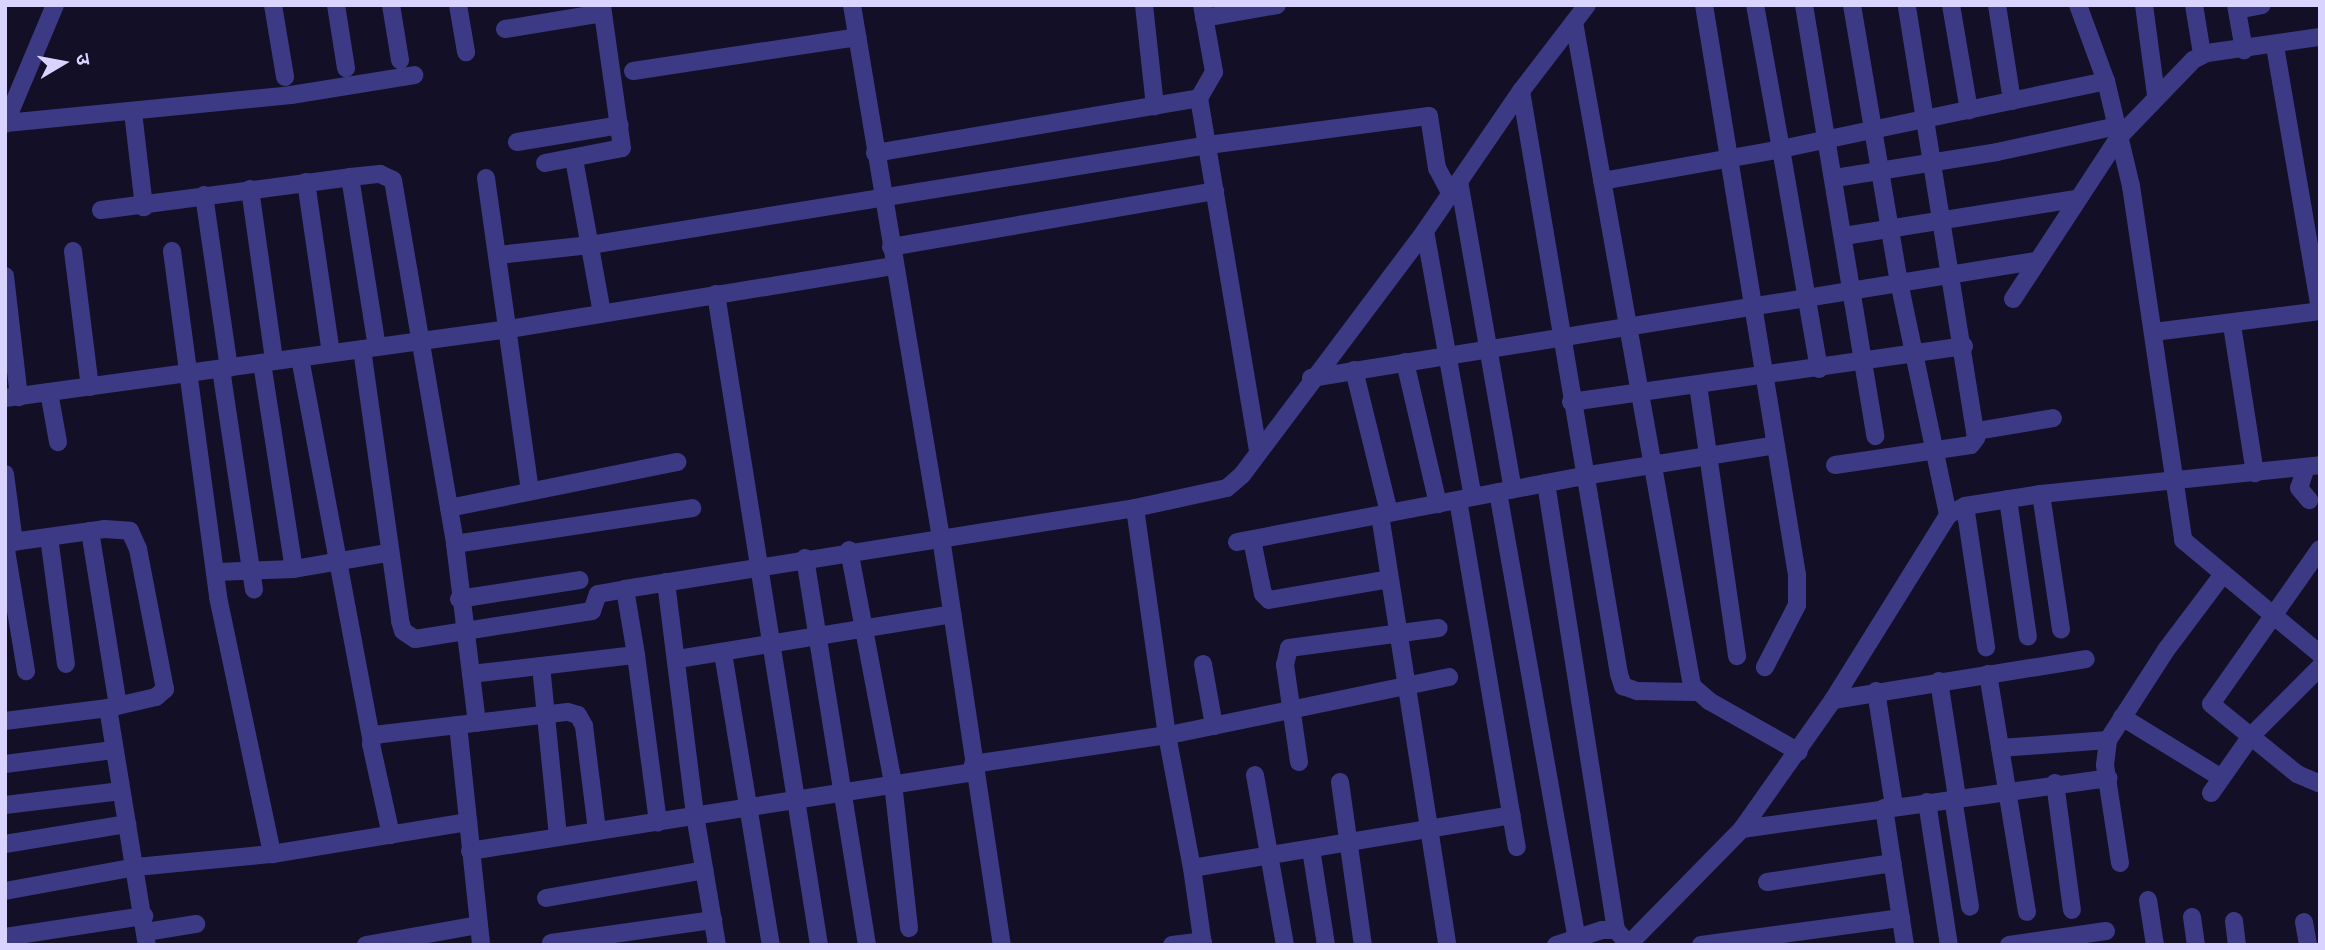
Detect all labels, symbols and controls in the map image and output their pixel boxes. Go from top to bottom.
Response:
north arrow [28,28,98,98]
text: उ [72,52,96,67]

